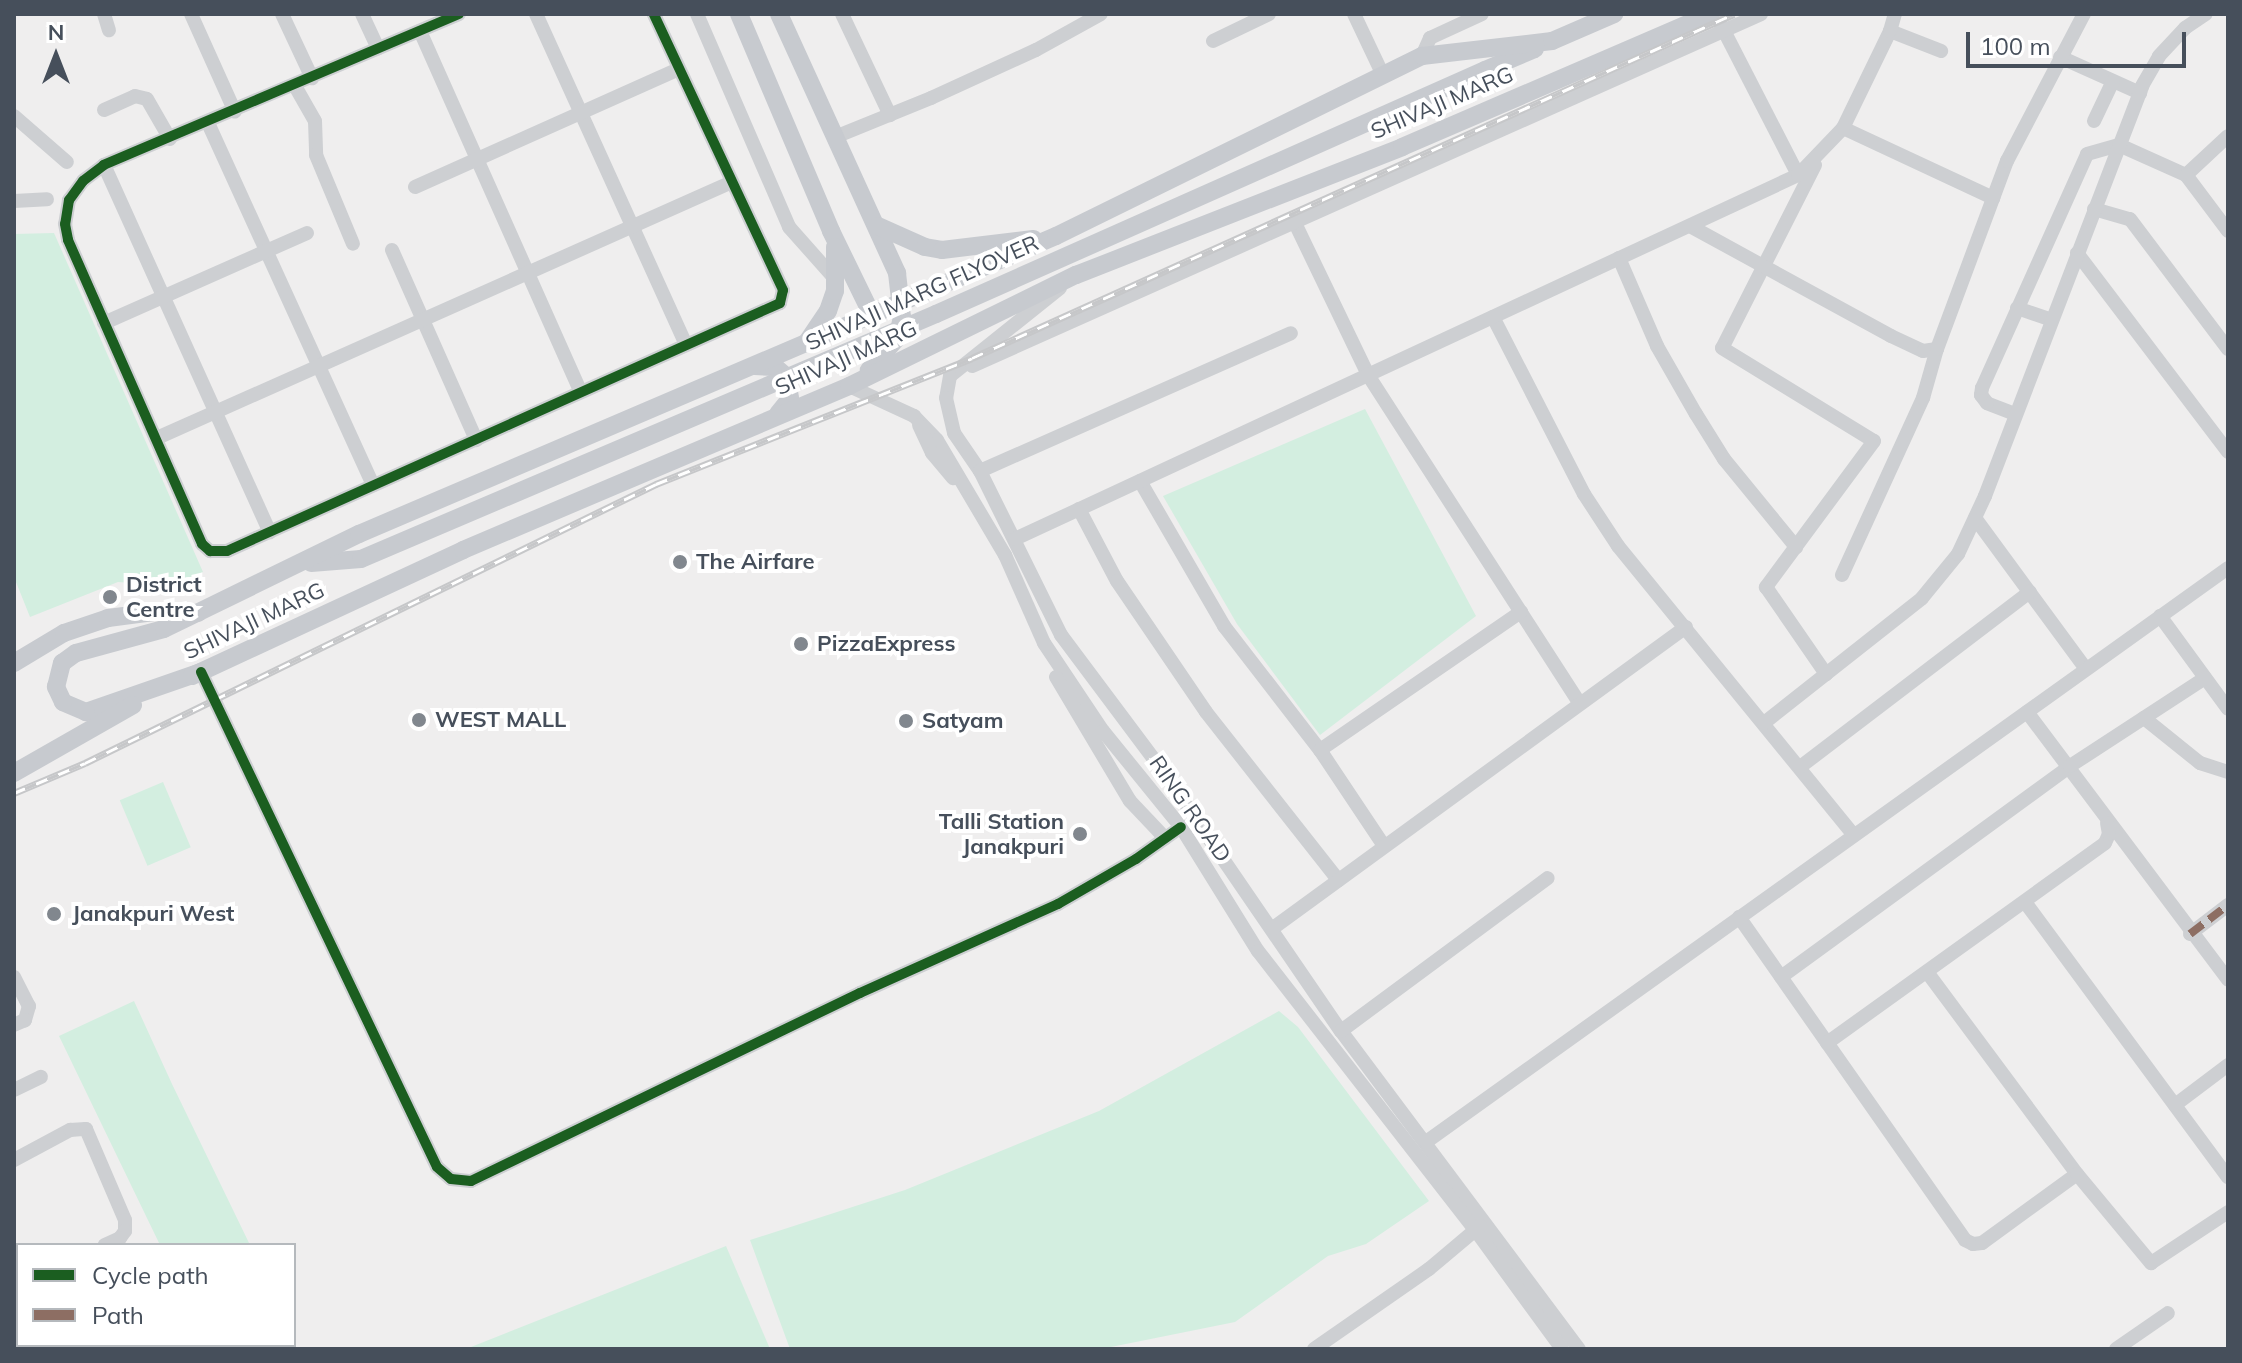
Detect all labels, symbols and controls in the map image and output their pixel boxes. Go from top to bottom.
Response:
north arrow [16,16,96,96]
scale bar [1970,16,2190,66]
text: N [48,18,64,46]
text: 100 m [1980,31,2051,61]
street label: SHIVAJI MARG [1367,61,1517,145]
street label: SHIVAJI MARG FLYOVER [802,230,1042,356]
street label: SHIVAJI MARG [771,315,921,401]
place label: The Airfare [696,549,815,575]
marker: The Airfare [671,553,689,571]
place label: District Centre [126,571,202,622]
street label: SHIVAJI MARG [180,577,328,665]
marker: District Centre [101,588,119,606]
place label: PizzaExpress [817,631,955,657]
marker: PizzaExpress [792,635,810,653]
place label: WEST MALL [435,707,566,733]
place label: Satyam [922,708,1003,734]
marker: WEST MALL [410,711,428,729]
marker: Satyam [897,712,915,730]
street label: RING ROAD [1144,751,1236,867]
place label: Talli Station Janakpuri [939,808,1064,860]
marker: Talli Station Janakpuri [1071,825,1089,843]
place label: Janakpuri West [72,901,234,927]
marker: Janakpuri West [43,903,65,925]
legend [16,1243,296,1347]
text: Cycle path [92,1260,209,1290]
text: Path [92,1300,144,1330]

